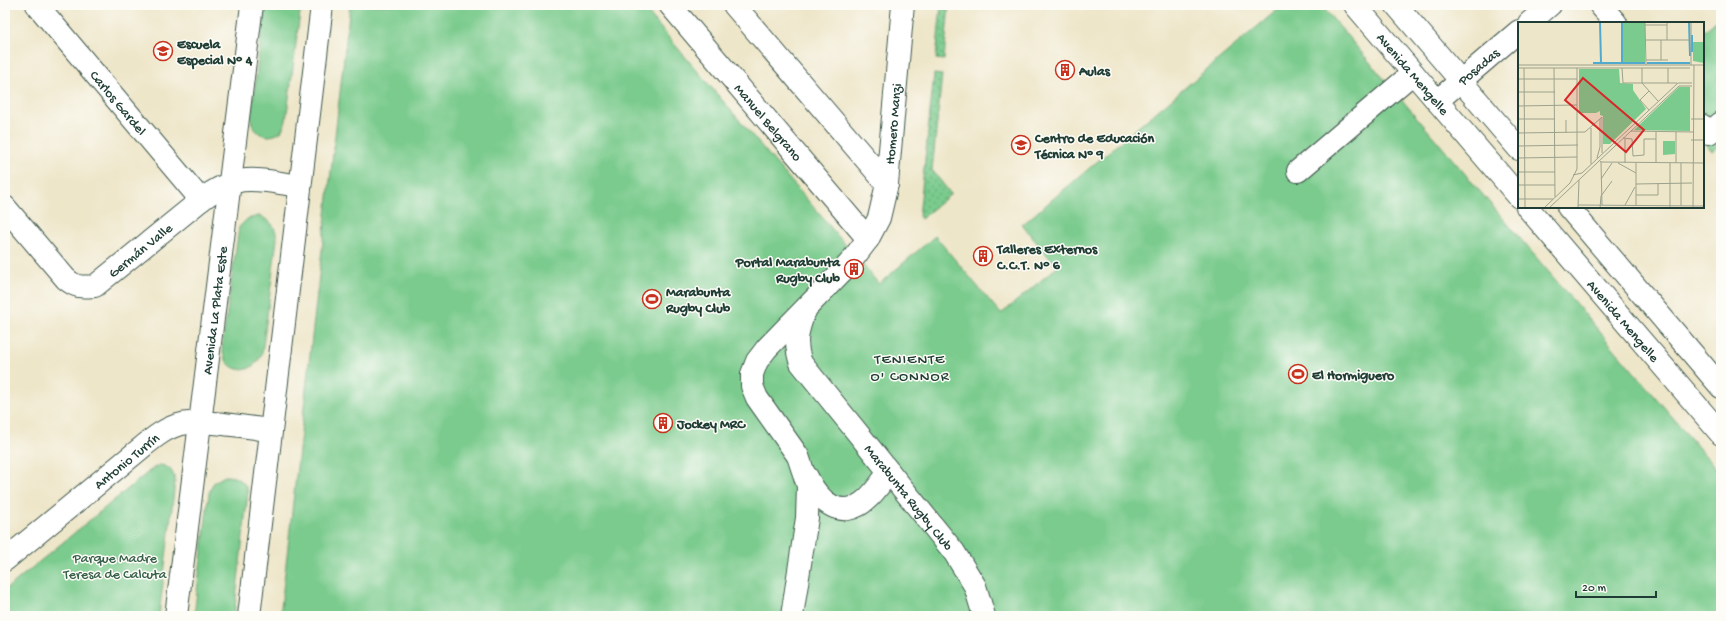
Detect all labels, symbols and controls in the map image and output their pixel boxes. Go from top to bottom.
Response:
inset map [1518,22,1704,208]
street label: Avenida Mengelle [1372,30,1452,120]
place label: Escuela Especial N° 4 [177,37,253,70]
school or university icon: Escuela Especial N° 4 [152,40,174,62]
street label: Posadas [1455,45,1505,91]
building icon: Aulas [1054,59,1076,81]
place label: Aulas [1078,64,1111,81]
street label: Carlos Gardel [85,68,149,140]
street label: Manuel Belgrano [729,81,805,166]
street label: Homero Manzi [883,83,907,165]
place label: Centro de Educación Técnica Nº 9 [1034,131,1155,164]
school or university icon: Centro de Educación Técnica Nº 9 [1010,134,1032,156]
street label: Germán Valle [106,220,177,283]
place label: Talleres Externos C.C.T. N° 6 [996,242,1098,275]
street label: Avenida La Plata Este [200,245,233,376]
building icon: Talleres Externos C.C.T. N° 6 [972,245,994,267]
place label: Portal Marabunta Rugby Club [735,255,841,288]
building icon: Portal Marabunta Rugby Club [843,258,865,280]
street label: Avenida Mengelle [1582,277,1662,367]
place label: Marabunta Rugby Club [665,285,732,318]
sports icon: Marabunta Rugby Club [641,288,663,310]
district label: TENIENTE O' CONNOR [870,351,950,386]
sports icon: El Hormiguero [1287,363,1309,385]
place label: El Hormiguero [1312,368,1395,385]
building icon: Jockey MRC [652,412,674,434]
place label: Jockey MRC [676,417,746,434]
street label: Antonio Turrín [92,430,164,494]
street label: Marabunta Rugby Club [859,442,956,556]
park label: Parque Madre Teresa de Calcuta [62,551,168,584]
scale bar [1576,573,1656,599]
text: 20 m [1582,582,1607,596]

